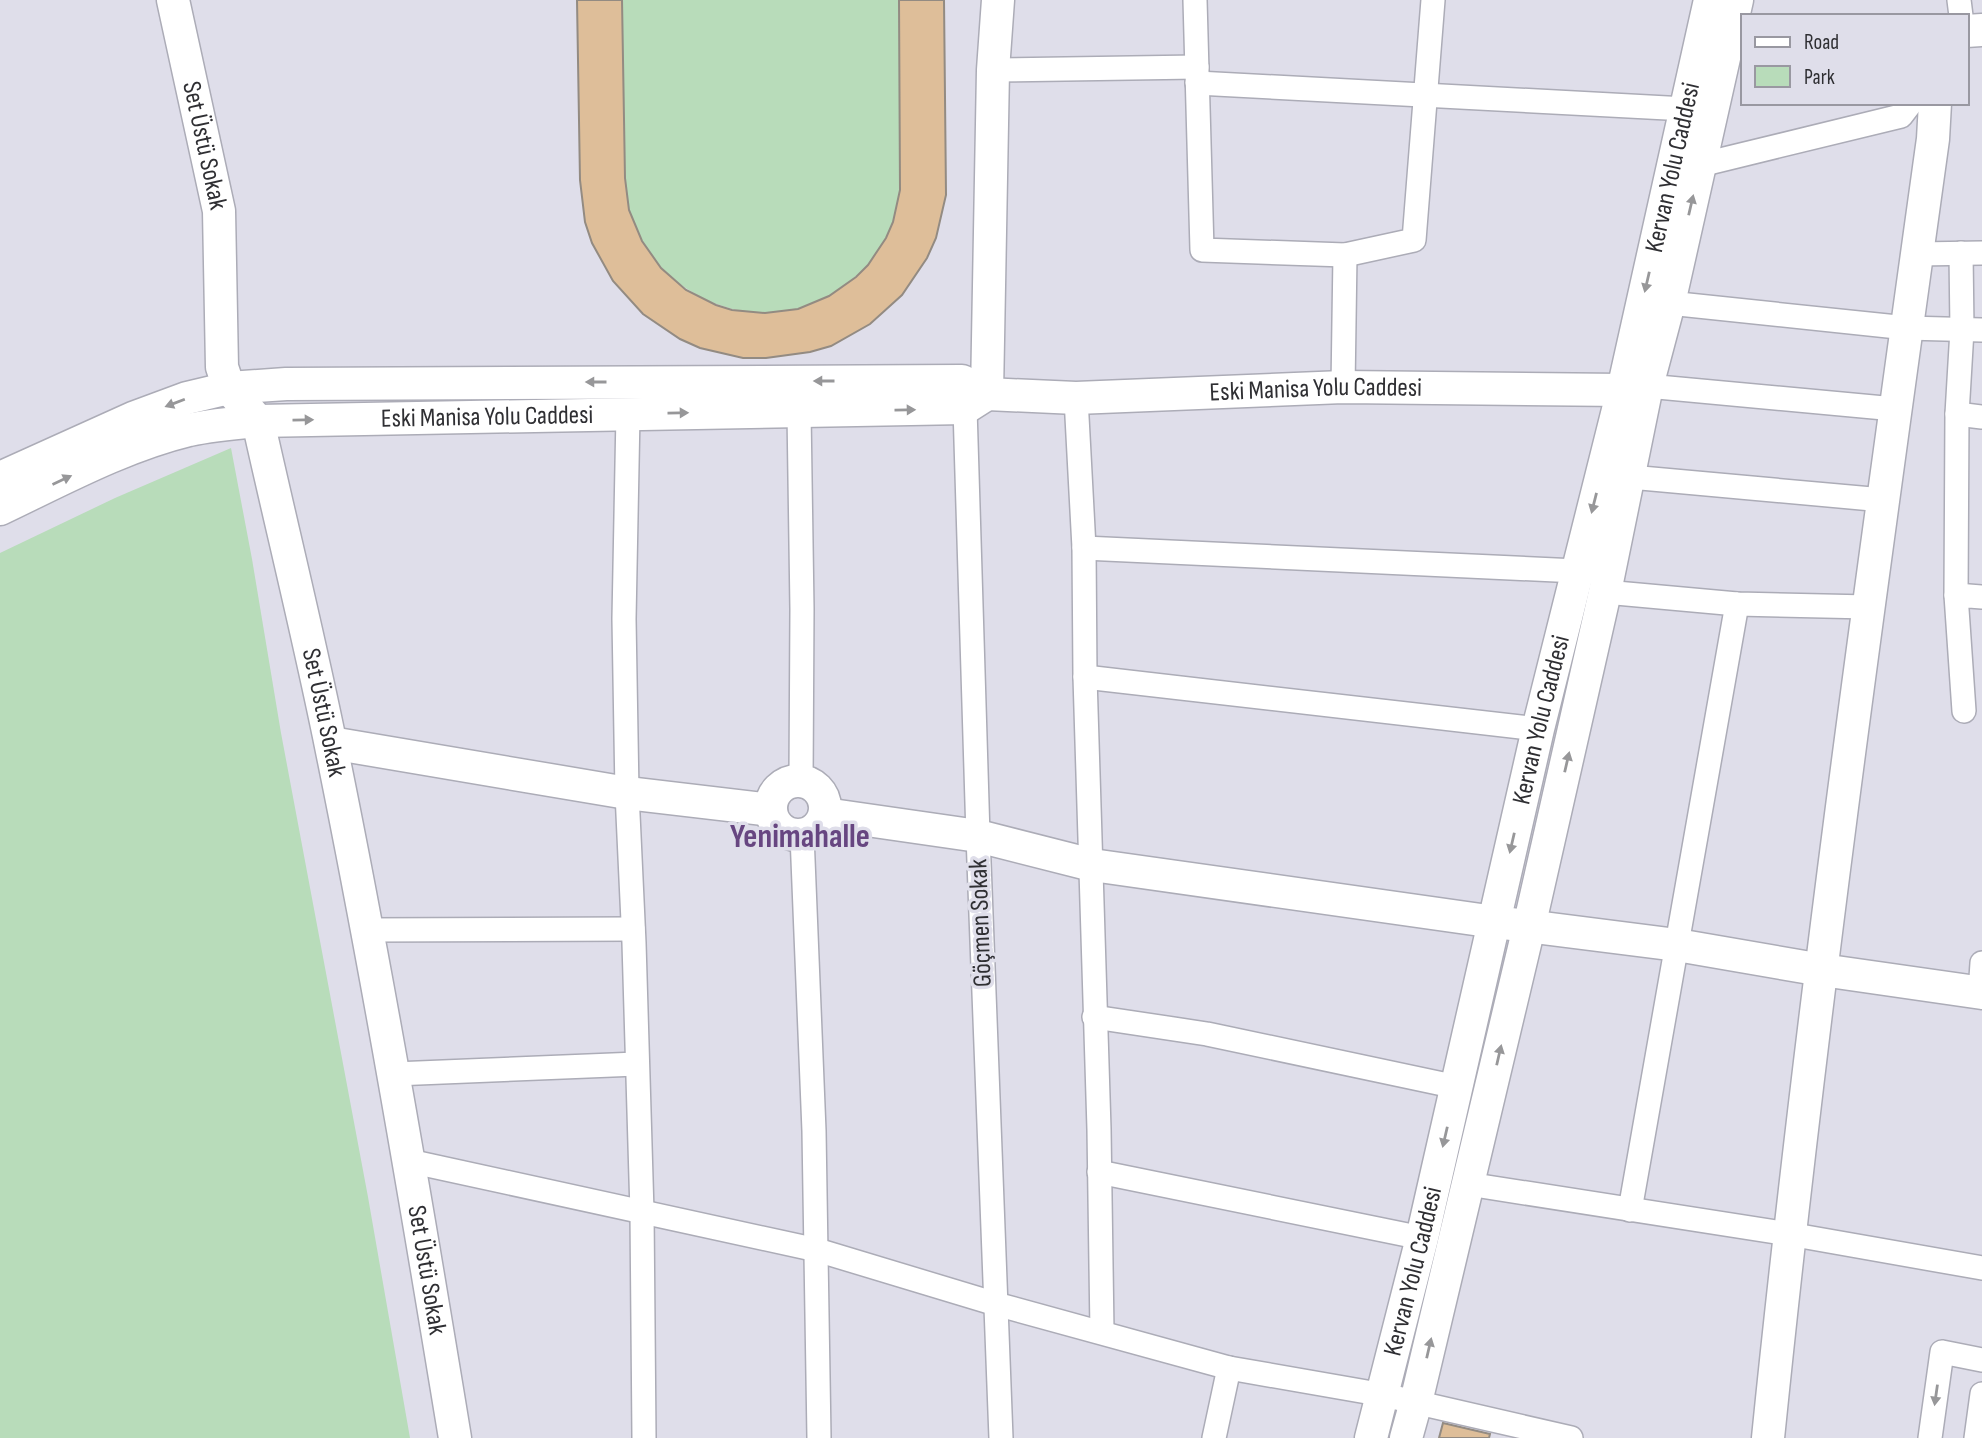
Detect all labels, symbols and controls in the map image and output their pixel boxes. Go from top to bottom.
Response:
legend [1741,14,1968,105]
text: Road [1804,30,1839,55]
text: Park [1804,65,1835,90]
street label: Set Üstü Sokak [176,78,234,213]
street label: Kervan Yolu Caddesi [1639,80,1707,255]
one-way arrow [1686,194,1697,216]
one-way arrow [1641,271,1652,293]
street label: Eski Manisa Yolu Caddesi [1209,371,1422,408]
one-way arrow [812,375,834,387]
one-way arrow [585,376,607,388]
one-way arrow [164,397,185,408]
street label: Eski Manisa Yolu Caddesi [381,399,594,434]
one-way arrow [895,404,917,415]
one-way arrow [667,407,689,419]
one-way arrow [293,415,315,426]
one-way arrow [52,474,72,486]
one-way arrow [1588,492,1599,514]
street label: Kervan Yolu Caddesi [1506,632,1576,808]
street label: Set Üstü Sokak [295,645,352,780]
one-way arrow [1561,751,1572,773]
district label: Yenimahalle [730,817,870,857]
one-way arrow [1507,832,1518,854]
street label: Göçmen Sokak [963,858,999,988]
one-way arrow [1494,1044,1505,1066]
one-way arrow [1439,1126,1450,1148]
street label: Kervan Yolu Caddesi [1377,1184,1449,1359]
street label: Set Üstü Sokak [401,1203,453,1337]
one-way arrow [1424,1337,1435,1359]
one-way arrow [1930,1384,1941,1406]

